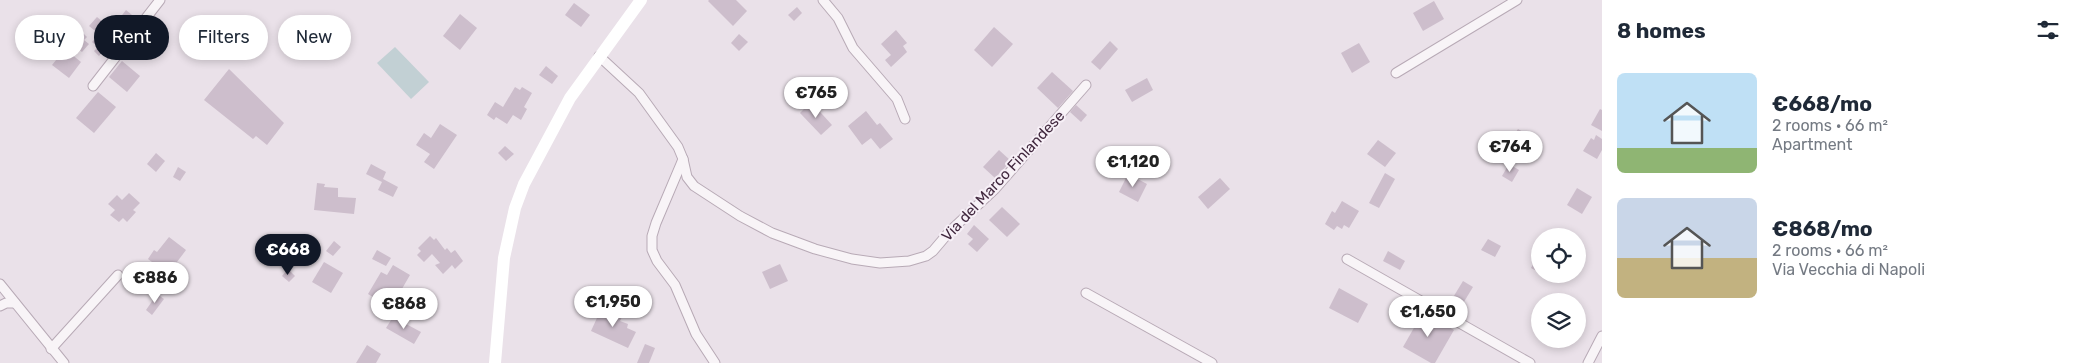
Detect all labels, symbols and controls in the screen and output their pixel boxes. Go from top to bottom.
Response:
chip: Buy [15,15,84,60]
chip: Rent [94,15,169,60]
chip: Filters [179,15,268,60]
chip: New [278,15,351,60]
icon: filters [2034,16,2062,44]
text: 8 homes [1617,18,1706,43]
pin: €765 [786,76,846,119]
text: €765 [795,83,837,102]
text: €668/mo [1772,91,1872,116]
icon: home [1657,93,1717,153]
street label: Via del Marco Finlandese [938,107,1068,245]
text: 2 rooms · 66 m² [1772,116,1888,135]
pin: €764 [1480,130,1540,173]
text: Apartment [1772,135,1852,154]
text: €764 [1489,137,1531,156]
pin: €1,120 [1092,146,1174,188]
text: €1,120 [1106,152,1160,171]
text: €868/mo [1772,216,1873,241]
icon: home [1657,218,1717,278]
map controls [1531,228,1586,348]
button: locate [1531,228,1586,283]
pin: €668 [258,234,318,276]
text: €668 [266,240,310,259]
text: 2 rooms · 66 m² [1772,241,1888,260]
text: Via Vecchia di Napoli [1772,260,1925,279]
pin: €886 [125,262,185,304]
text: €886 [133,268,177,287]
pin: €1,950 [572,286,654,328]
pin: €868 [374,288,434,330]
text: €1,950 [585,292,641,311]
button: layers [1531,293,1586,348]
text: €868 [382,294,426,313]
pin: €1,650 [1387,296,1469,338]
text: €1,650 [1400,302,1456,321]

